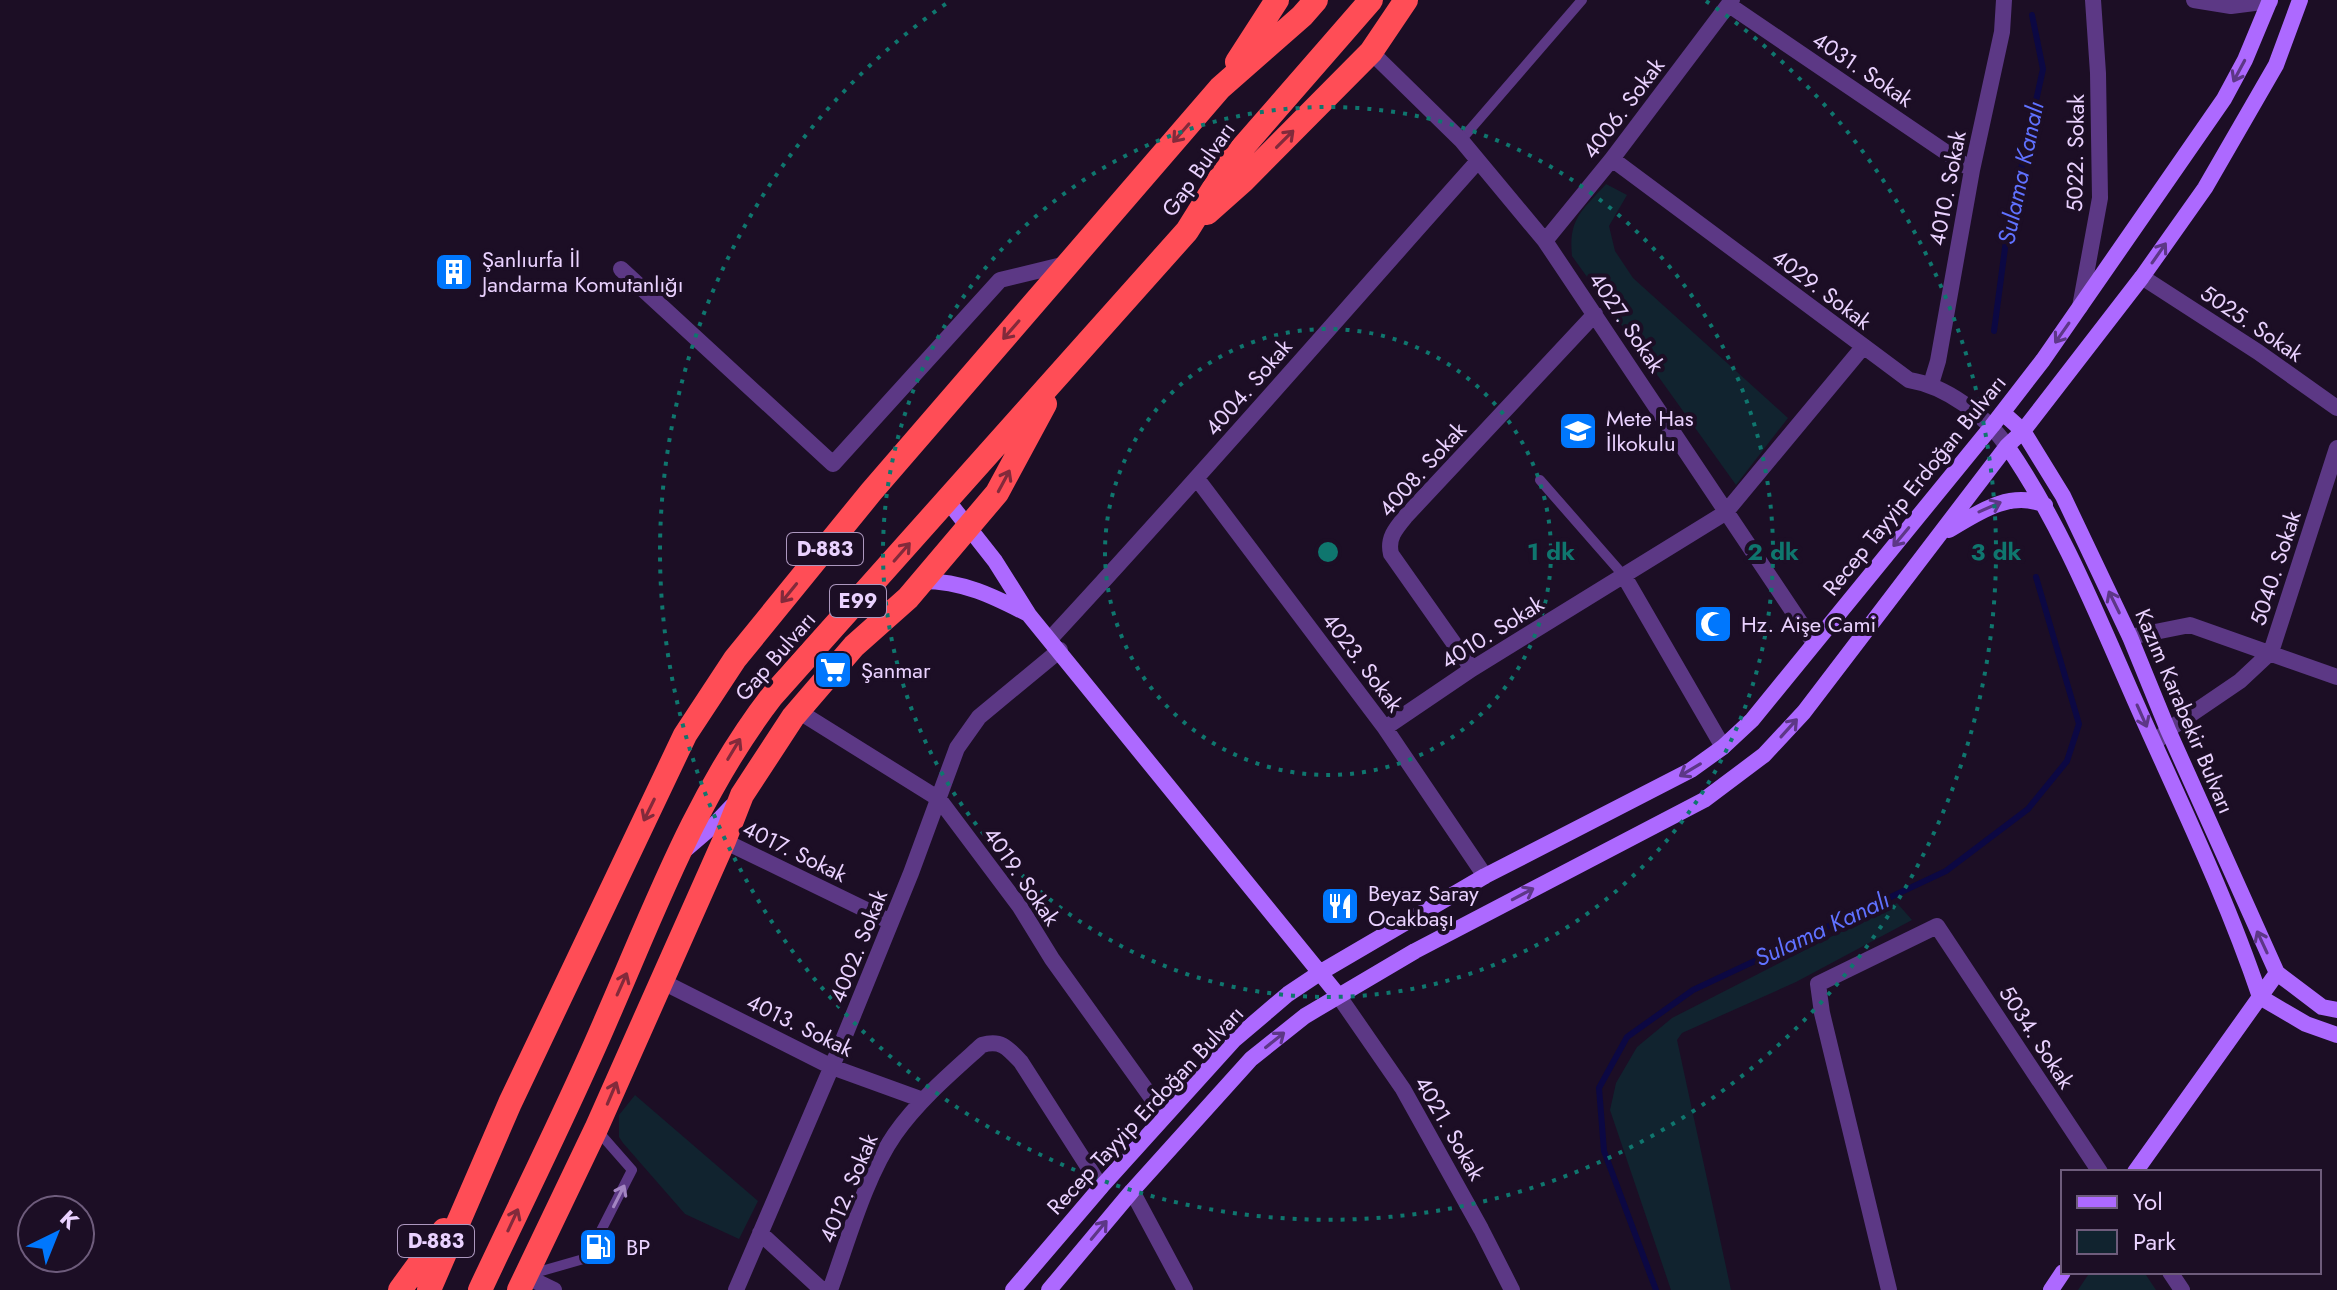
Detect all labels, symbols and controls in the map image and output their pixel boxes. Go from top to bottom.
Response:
street label: 4031. Sokak [1806,24,1920,115]
street label: 4006. Sokak [1574,51,1672,165]
one-way arrow [2231,59,2247,83]
street label: 5022. Sokak [2058,93,2092,212]
water label: Sulama Kanalı [1988,98,2053,248]
street label: Gap Bulvarı [1154,115,1242,223]
one-way arrow [1172,122,1190,142]
street label: 4010. Sokak [1920,128,1974,248]
one-way arrow [1275,130,1294,149]
street label: 4029. Sokak [1766,241,1879,337]
place label: Şanlıurfa İl Jandarma Komutanlığı [479,243,683,300]
one-way arrow [2151,243,2167,265]
building icon: Şanlıurfa İl Jandarma Komutanlığı [433,251,475,293]
street label: 4027. Sokak [1582,265,1673,379]
street label: 5025. Sokak [2194,277,2310,369]
one-way arrow [1002,319,1020,339]
one-way arrow [2054,321,2070,343]
street label: 4004. Sokak [1197,331,1299,443]
street label: Recep Tayyip Erdoğan Bulvarı [1815,368,2013,602]
place label: Mete Has İlkokulu [1606,402,1694,459]
school or university icon: Mete Has İlkokulu [1557,410,1599,452]
street label: 4008. Sokak [1371,414,1474,524]
one-way arrow [997,469,1012,493]
one-way arrow [1978,499,2002,514]
street label: 5040. Sokak [2241,506,2309,629]
one-way arrow [1892,526,1910,547]
road number: D-883 [787,533,863,565]
text: 1 dk [1527,534,1575,569]
text: 2 dk [1747,534,1799,569]
text: 3 dk [1971,534,2022,569]
centre of rings [1314,538,1342,566]
one-way arrow [893,542,911,562]
one-way arrow [781,582,799,603]
road number: E99 [830,585,886,617]
street label: 4010. Sokak [1434,587,1550,676]
one-way arrow [2105,590,2121,614]
mosque icon: Hz. Aişe Cami [1692,603,1734,645]
street label: Gap Bulvarı [727,604,823,708]
street label: Kazım Karabekir Bulvarı [2127,604,2243,818]
street label: 4023. Sokak [1315,605,1411,719]
place label: Hz. Aişe Cami [1741,608,1876,640]
supermarket icon: Şanmar [812,649,854,691]
place label: Şanmar [861,654,931,686]
one-way arrow [2135,704,2150,728]
one-way arrow [1779,718,1798,739]
one-way arrow [726,738,742,761]
one-way arrow [1679,762,1702,778]
one-way arrow [641,798,656,822]
street label: 4017. Sokak [737,812,853,890]
street label: 4019. Sokak [976,820,1068,932]
place label: Beyaz Saray Ocakbaşı [1368,877,1479,934]
water label: Sulama Kanalı [1748,882,1895,975]
street label: 4002. Sokak [821,885,895,1007]
restaurant icon: Beyaz Saray Ocakbaşı [1319,885,1361,927]
one-way arrow [1510,885,1534,901]
one-way arrow [2254,931,2269,955]
one-way arrow [616,972,631,996]
street label: 5034. Sokak [1992,979,2083,1095]
street label: 4013. Sokak [741,985,859,1065]
street label: Recep Tayyip Erdoğan Bulvarı [1039,998,1251,1222]
one-way arrow [1264,1031,1285,1048]
street label: 4021. Sokak [1407,1070,1493,1186]
one-way arrow [605,1081,620,1106]
street label: 4012. Sokak [811,1128,885,1247]
legend [2061,1170,2321,1274]
one-way arrow [611,1184,627,1208]
text: Yol [2133,1184,2163,1219]
north arrow [16,1194,96,1274]
text: K [53,1202,87,1237]
one-way arrow [506,1208,521,1232]
one-way arrow [1090,1221,1108,1241]
text: Park [2133,1224,2176,1259]
road number: D-883 [398,1225,474,1257]
fuel station icon: BP [577,1226,619,1268]
place label: BP [626,1231,650,1263]

